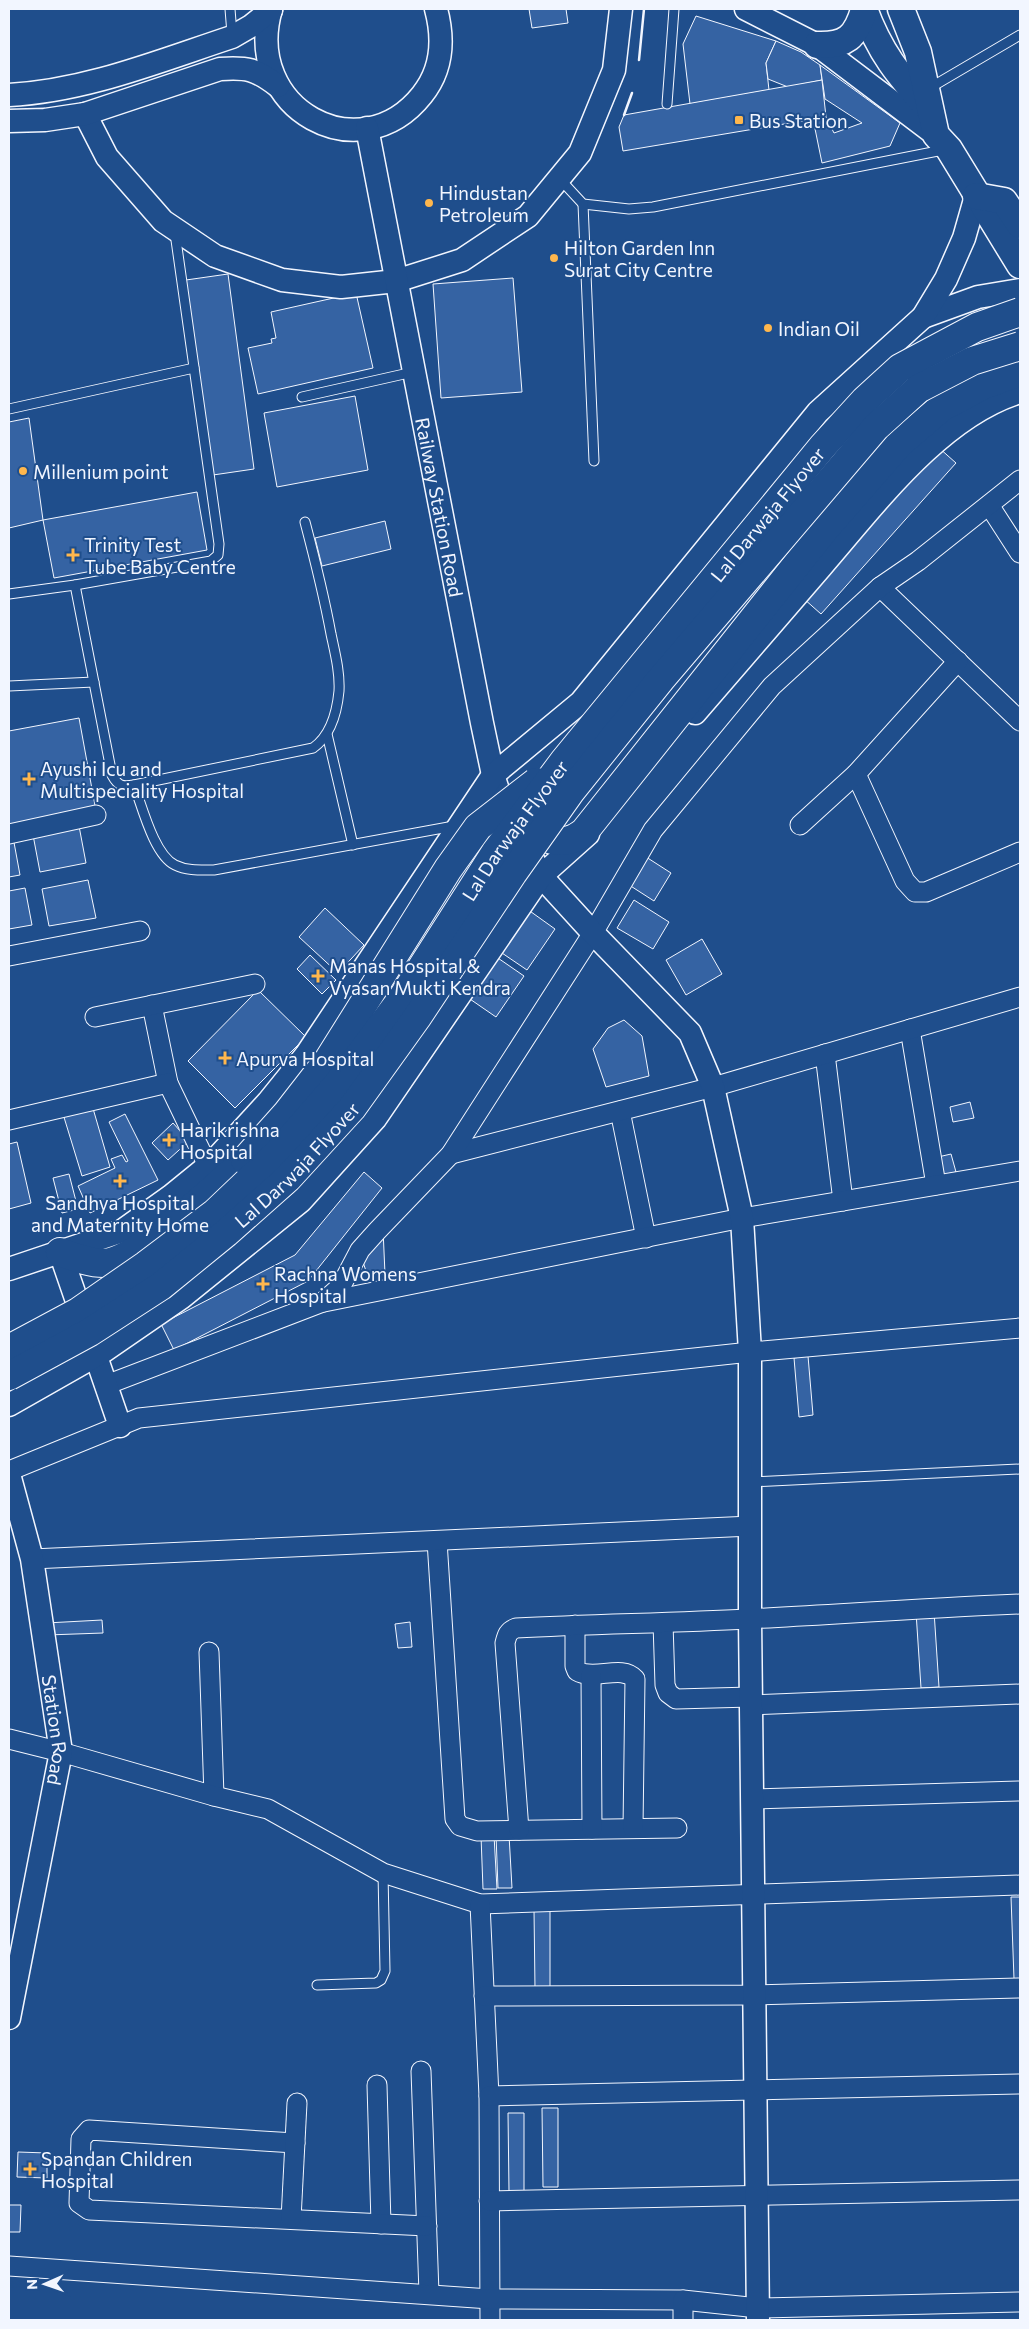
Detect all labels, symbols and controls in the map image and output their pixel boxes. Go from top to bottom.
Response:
place label: Bus Station [749,109,848,132]
marker: Bus Station [733,114,745,126]
place label: Hindustan Petroleum [439,181,529,226]
marker: Hindustan Petroleum [423,197,435,209]
place label: Hilton Garden Inn Surat City Centre [564,236,715,281]
marker: Hilton Garden Inn Surat City Centre [548,252,560,264]
place label: Indian Oil [778,317,860,340]
marker: Indian Oil [762,322,774,334]
street label: Railway Station Road [412,415,469,599]
street label: Lal Darwaja Flyover [705,442,829,586]
place label: Millenium point [33,460,169,483]
marker: Millenium point [17,465,29,477]
place label: Trinity Test Tube Baby Centre [84,533,236,578]
marker: Trinity Test Tube Baby Centre [66,548,80,562]
street label: Lal Darwaja Flyover [456,755,573,905]
place label: Ayushi Icu and Multispeciality Hospital [40,757,244,802]
marker: Ayushi Icu and Multispeciality Hospital [22,772,36,786]
place label: Manas Hospital & Vyasan Mukti Kendra [329,954,511,999]
marker: Manas Hospital & Vyasan Mukti Kendra [311,969,325,983]
place label: Apurva Hospital [236,1047,374,1070]
marker: Apurva Hospital [218,1051,232,1065]
street label: Lal Darwaja Flyover [229,1097,364,1232]
place label: Harikrishna Hospital [180,1118,280,1163]
marker: Harikrishna Hospital [162,1133,176,1147]
marker: Sandhya Hospital and Maternity Home [113,1174,127,1188]
place label: Sandhya Hospital and Maternity Home [31,1191,209,1236]
place label: Rachna Womens Hospital [274,1262,417,1307]
marker: Rachna Womens Hospital [256,1277,270,1291]
street label: Station Road [38,1673,73,1787]
place label: Spandan Children Hospital [41,2147,192,2192]
marker: Spandan Children Hospital [23,2162,37,2176]
north arrow [20,2259,70,2309]
text: N [23,2279,40,2290]

